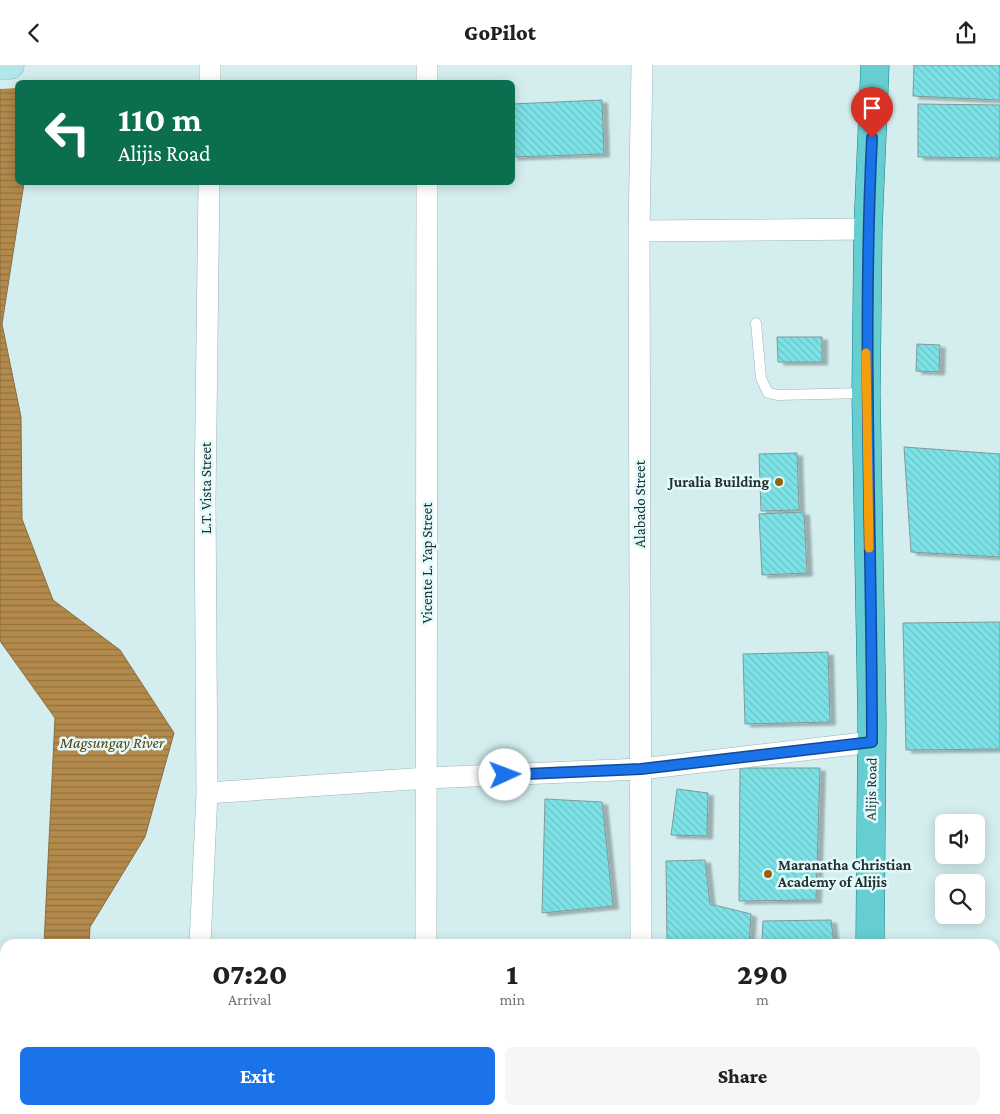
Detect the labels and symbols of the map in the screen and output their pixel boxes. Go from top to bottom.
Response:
pin [851,87,893,138]
street label: L.T. Vista Street [198,441,214,534]
street label: Alabado Street [632,459,648,548]
place label: Juralia Building [667,474,769,490]
marker: Juralia Building [773,476,785,488]
street label: Vicente L. Yap Street [419,502,436,623]
water label: Magsungay River [59,734,165,752]
position arrow [478,748,530,800]
street label: Alijis Road [862,757,881,821]
place label: Maranatha Christian Academy of Alijis [777,857,912,891]
marker: Maranatha Christian Academy of Alijis [762,868,774,880]

